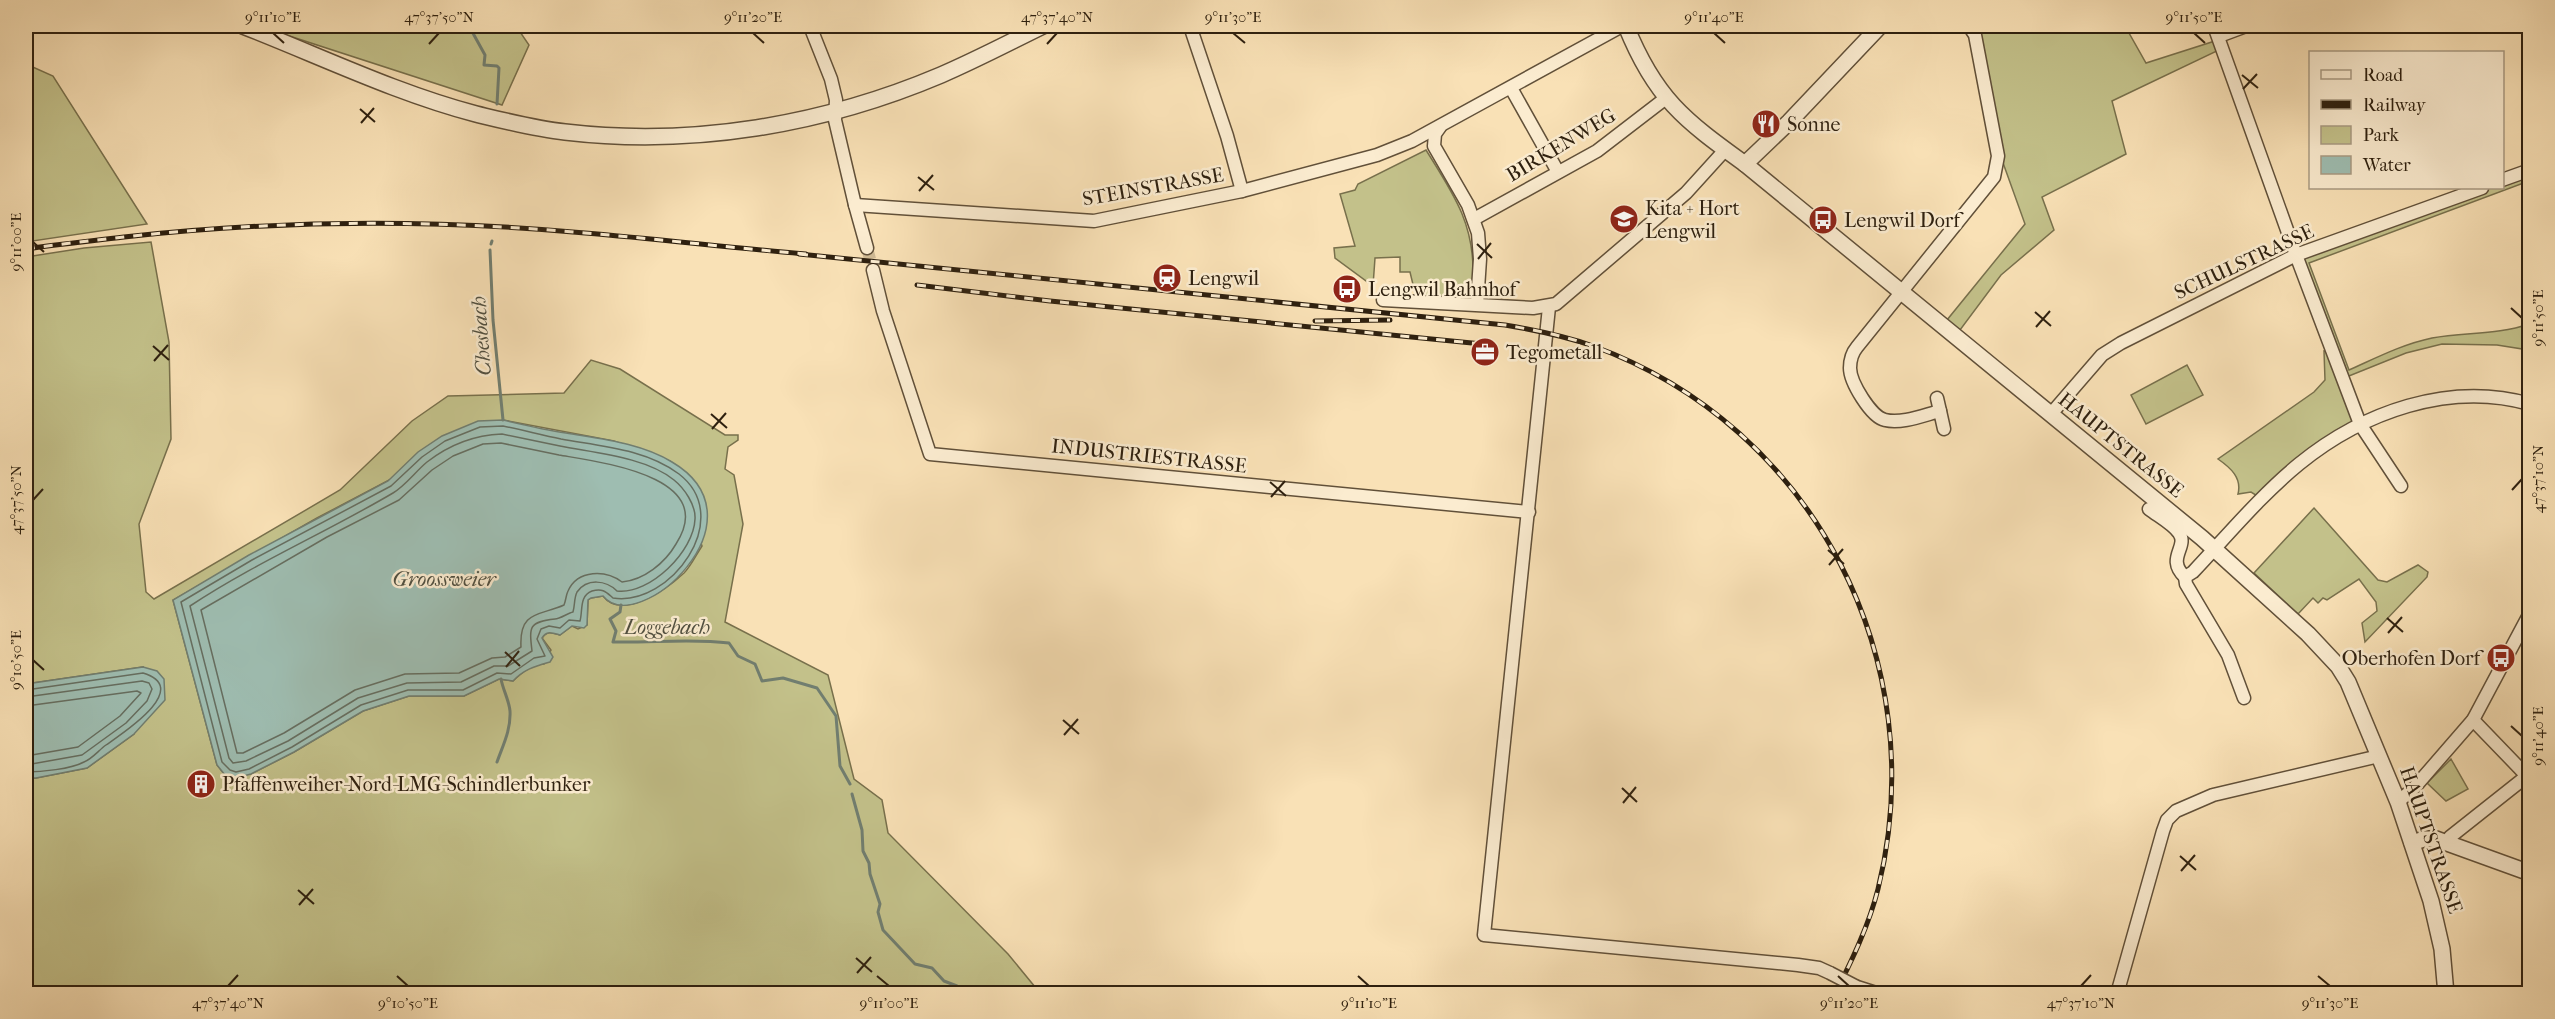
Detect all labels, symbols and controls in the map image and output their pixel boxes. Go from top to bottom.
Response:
text: 9°11'10"E [245,8,301,26]
text: 47°37'50"N [404,8,474,26]
text: 9°11'20"E [724,8,782,26]
text: 47°37'40"N [1021,8,1094,26]
text: 9°11'30"E [1205,8,1261,26]
text: 9°11'40"E [1684,8,1744,26]
text: 9°11'50"E [2166,8,2222,26]
legend [2309,51,2504,189]
text: Road [2363,65,2403,86]
text: Railway [2363,95,2427,116]
street label: BIRKENWEG [1502,103,1620,187]
restaurant icon: Sonne [1750,108,1782,140]
place label: Sonne [1787,113,1840,136]
text: Park [2363,125,2400,146]
text: Water [2362,155,2411,176]
street label: STEINSTRASSE [1081,163,1225,211]
place label: Kita + Hort Lengwil [1645,197,1740,243]
school or university icon: Kita + Hort Lengwil [1608,203,1640,235]
bus stop icon: Lengwil Dorf [1807,204,1839,236]
place label: Lengwil Dorf [1844,209,1964,232]
text: 9°11'00"E [7,213,25,271]
street label: SCHULSTRASSE [2171,220,2317,304]
station icon: Lengwil [1151,262,1183,294]
place label: Lengwil [1188,267,1260,290]
bus stop icon: Lengwil Bahnhof [1331,273,1363,305]
place label: Lengwil Bahnhof [1368,278,1521,301]
text: 9°11'50"E [2529,290,2547,346]
water label: Chesbach [466,295,496,377]
office icon: Tegometall [1469,336,1501,368]
place label: Tegometall [1506,341,1603,364]
street label: HAUPTSTRASSE [2054,388,2188,502]
street label: INDUSTRIESTRASSE [1050,434,1248,478]
text: 47°37'10"N [2529,444,2547,513]
text: 47°37'50"N [7,465,25,535]
water label: Groossweier [392,567,497,591]
water label: Loggebach [622,615,710,639]
text: 9°10'50"E [7,630,25,690]
bus stop icon: Oberhofen Dorf [2485,642,2517,674]
place label: Oberhofen Dorf [2342,647,2484,670]
text: 9°11'40"E [2529,706,2547,766]
street label: HAUPTSTRASSE [2395,764,2467,916]
building icon: Pfaffenweiher-Nord-LMG-Schindlerbunker [185,768,217,800]
place label: Pfaffenweiher-Nord-LMG-Schindlerbunker [222,773,591,796]
text: 47°37'40"N [192,994,265,1012]
text: 9°10'50"E [378,994,438,1012]
text: 9°11'00"E [860,994,918,1012]
text: 9°11'10"E [1341,994,1397,1012]
text: 9°11'20"E [1820,994,1878,1012]
text: 47°37'10"N [2047,994,2116,1012]
text: 9°11'30"E [2302,994,2358,1012]

